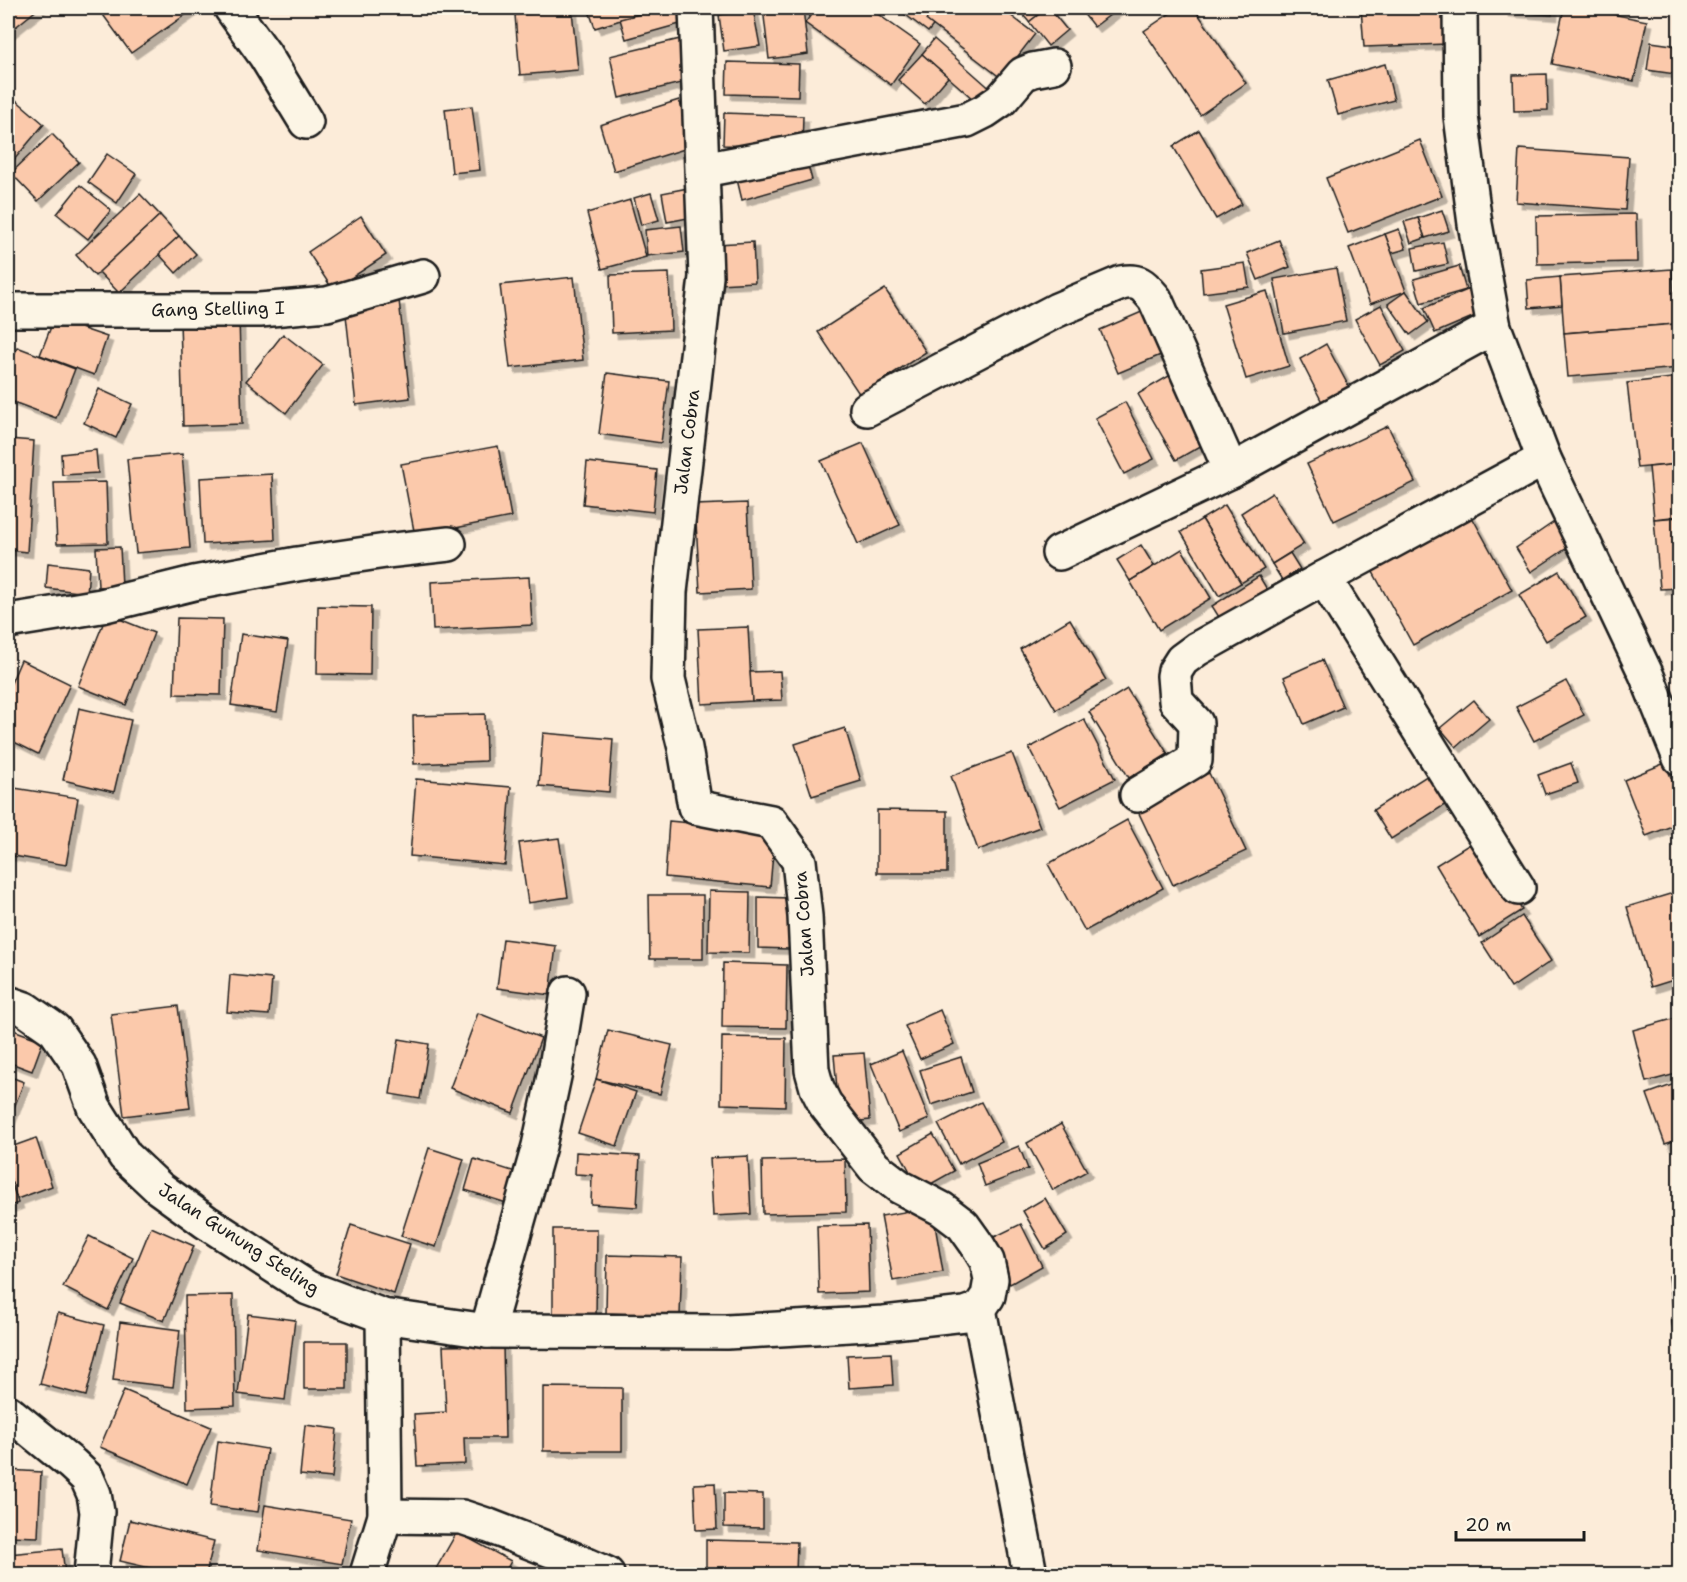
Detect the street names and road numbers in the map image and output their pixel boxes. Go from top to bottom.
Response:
street label: Gang Stelling I [151,296,285,322]
street label: Jalan Cobra [669,388,705,496]
street label: Jalan Cobra [788,870,820,978]
street label: Jalan Gunung Steling [154,1178,324,1300]

